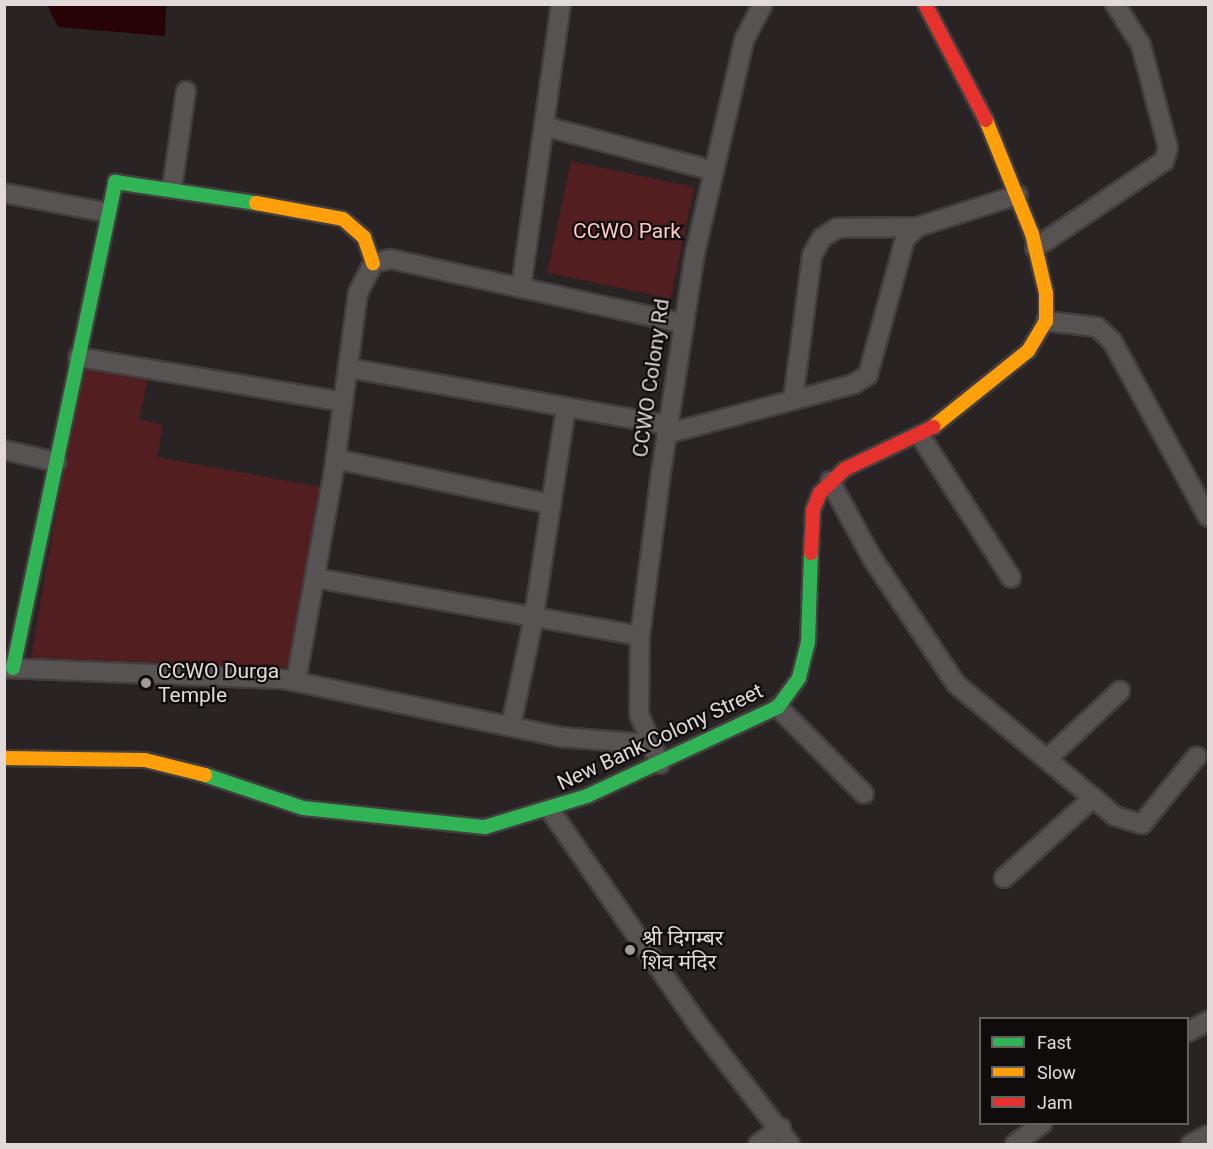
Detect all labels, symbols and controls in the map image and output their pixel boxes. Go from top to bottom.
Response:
park label: CCWO Park [573,218,681,244]
street label: CCWO Colony Rd [627,297,675,459]
place label: CCWO Durga Temple [158,658,279,708]
marker: CCWO Durga Temple [139,676,153,690]
street label: New Bank Colony Street [553,678,767,796]
place label: श्री दिगम्बर शिव मंदिर [642,925,723,975]
marker: श्री दिगम्बर शिव मंदिर [623,943,637,957]
legend [979,1017,1189,1125]
text: Fast [1037,1032,1072,1053]
text: Slow [1037,1062,1076,1083]
text: Jam [1037,1092,1073,1113]

